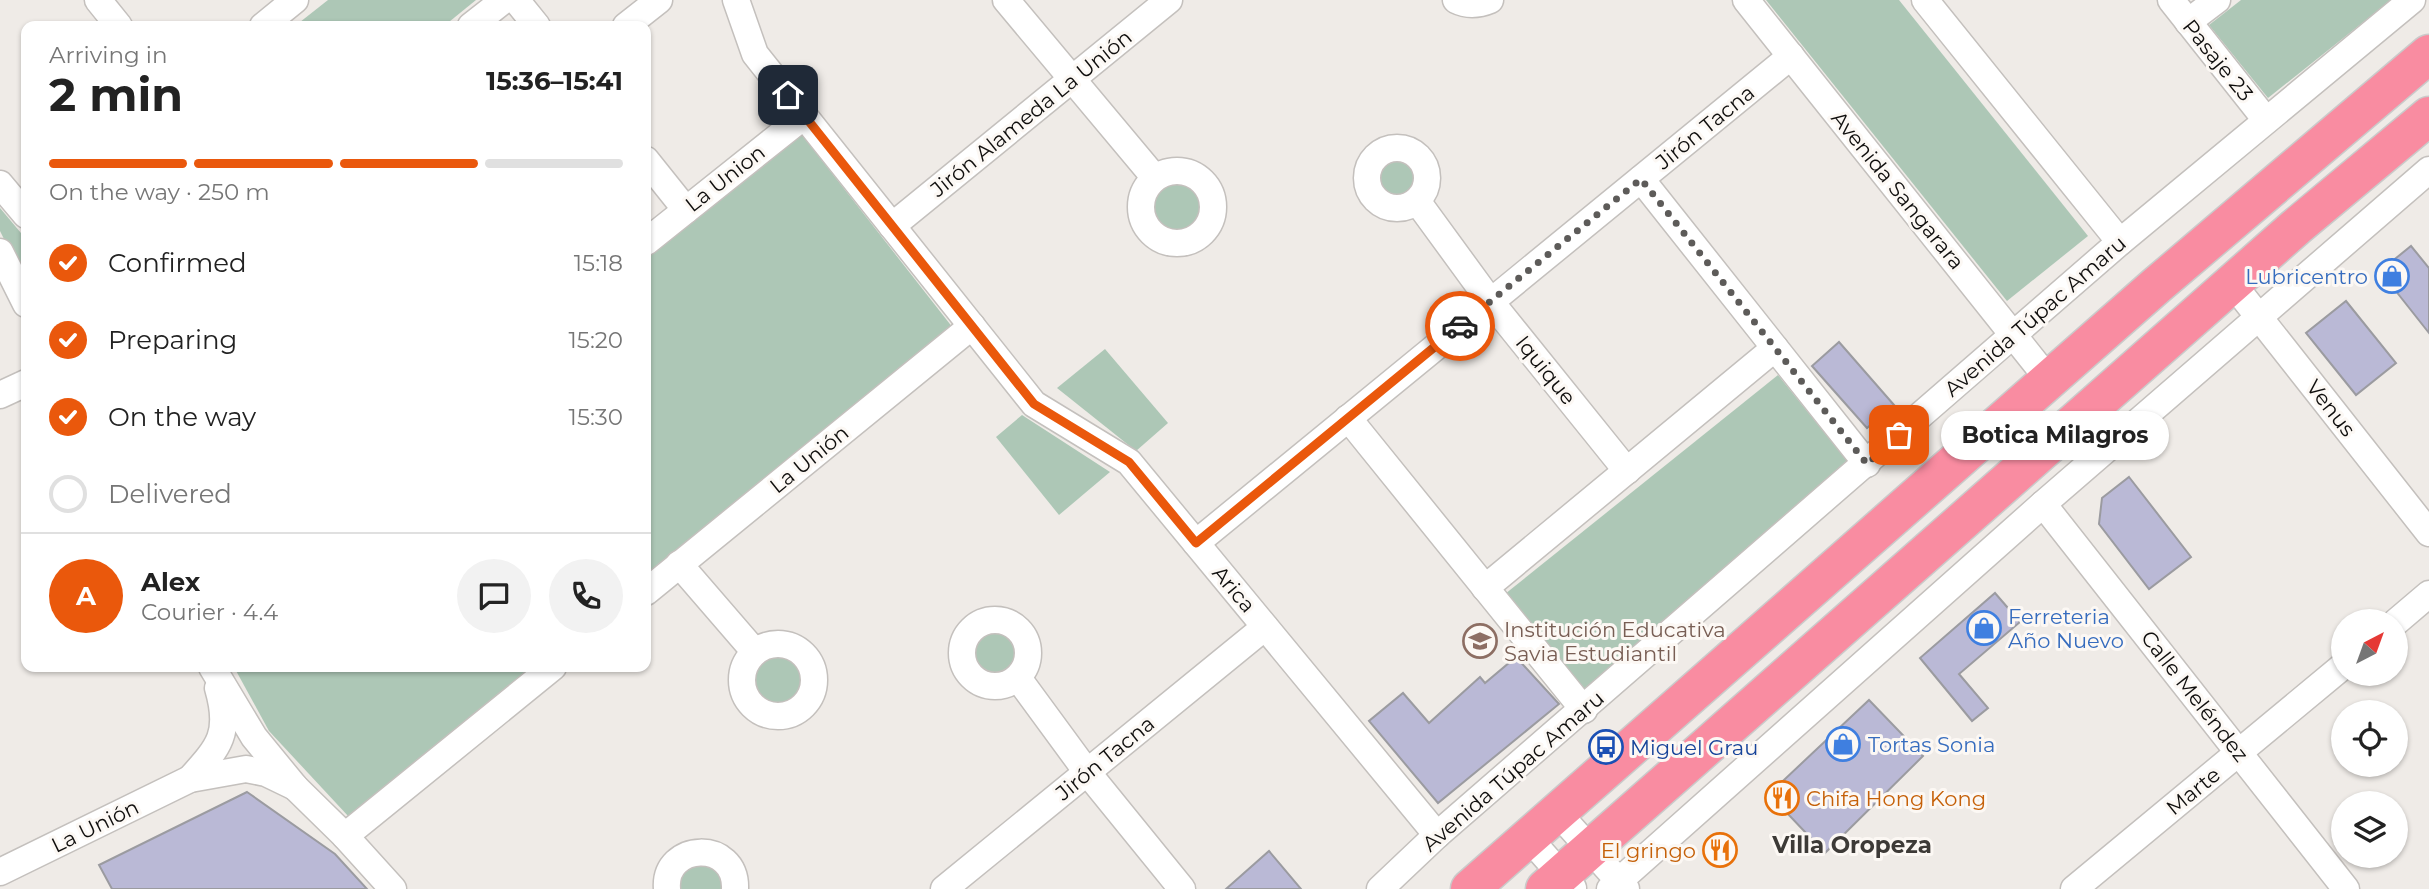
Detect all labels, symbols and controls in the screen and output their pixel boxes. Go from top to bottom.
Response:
street label: Pasaje 23 [2178,14,2258,106]
street label: Jirón Alameda La Unión [925,24,1137,202]
text: Arriving in [49,41,168,69]
text: 15:36–15:41 [486,65,623,97]
pin [758,65,818,125]
text: 2 min [49,66,183,123]
icon: home [769,76,807,114]
street label: Jirón Tacna [1650,80,1759,175]
street label: Avenida Sangarara [1826,106,1970,274]
street label: La Union [680,139,770,217]
text: On the way · 250 m [49,178,270,206]
street label: Avenida Túpac Amaru [1939,230,2131,402]
icon: check [49,244,87,282]
text: Confirmed [108,247,247,279]
text: 15:18 [574,249,623,277]
shop icon: Lubricentro [2373,257,2411,295]
place label: Lubricentro [2245,264,2368,289]
courier [1425,291,1495,361]
icon: car [1441,307,1479,345]
icon: check [49,321,87,359]
text: Preparing [108,324,237,356]
text: 15:20 [569,326,623,354]
street label: Iquique [1511,331,1581,409]
street label: Venus [2301,375,2361,441]
icon: check [49,398,87,436]
text: On the way [108,401,256,433]
text: 15:30 [569,403,623,431]
pin [1869,405,1929,465]
callout: Botica Milagros [1941,410,2168,460]
icon: bag [1880,416,1918,454]
street label: La Unión [765,420,853,498]
text: Botica Milagros [1961,421,2149,449]
text: Delivered [108,478,232,510]
button: chat [457,559,531,633]
button: phone [549,559,623,633]
street label: Arica [1207,561,1261,617]
text: Alex [141,566,200,598]
text: A [76,580,96,612]
text: Courier · 4.4 [141,598,278,626]
place label: Ferreteria Año Nuevo [2008,604,2124,653]
shop icon: Ferreteria Año Nuevo [1965,609,2003,647]
north arrow [2331,609,2408,686]
map controls [2331,609,2408,868]
place label: Institución Educativa Savia Estudiantil [1504,617,1726,666]
school or university icon: Institución Educativa Savia Estudiantil [1461,622,1499,660]
street label: Calle Meléndez [2136,625,2254,767]
street label: Avenida Túpac Amaru [1417,685,1609,857]
button: locate [2331,700,2408,777]
street label: Jirón Tacna [1050,711,1159,806]
shop icon: Tortas Sonia [1824,725,1862,763]
bus stop icon: Miguel Grau [1587,728,1625,766]
place label: Tortas Sonia [1868,732,1995,757]
place label: Miguel Grau [1630,735,1758,760]
street label: Marte [2161,762,2225,820]
restaurant icon: Chifa Hong Kong [1763,779,1801,817]
place label: Chifa Hong Kong [1806,786,1986,811]
button: layers [2331,791,2408,868]
street label: La Unión [47,794,143,858]
restaurant icon: El gringo [1701,831,1739,869]
district label: Villa Oropeza [1771,831,1932,859]
place label: El gringo [1601,838,1696,863]

